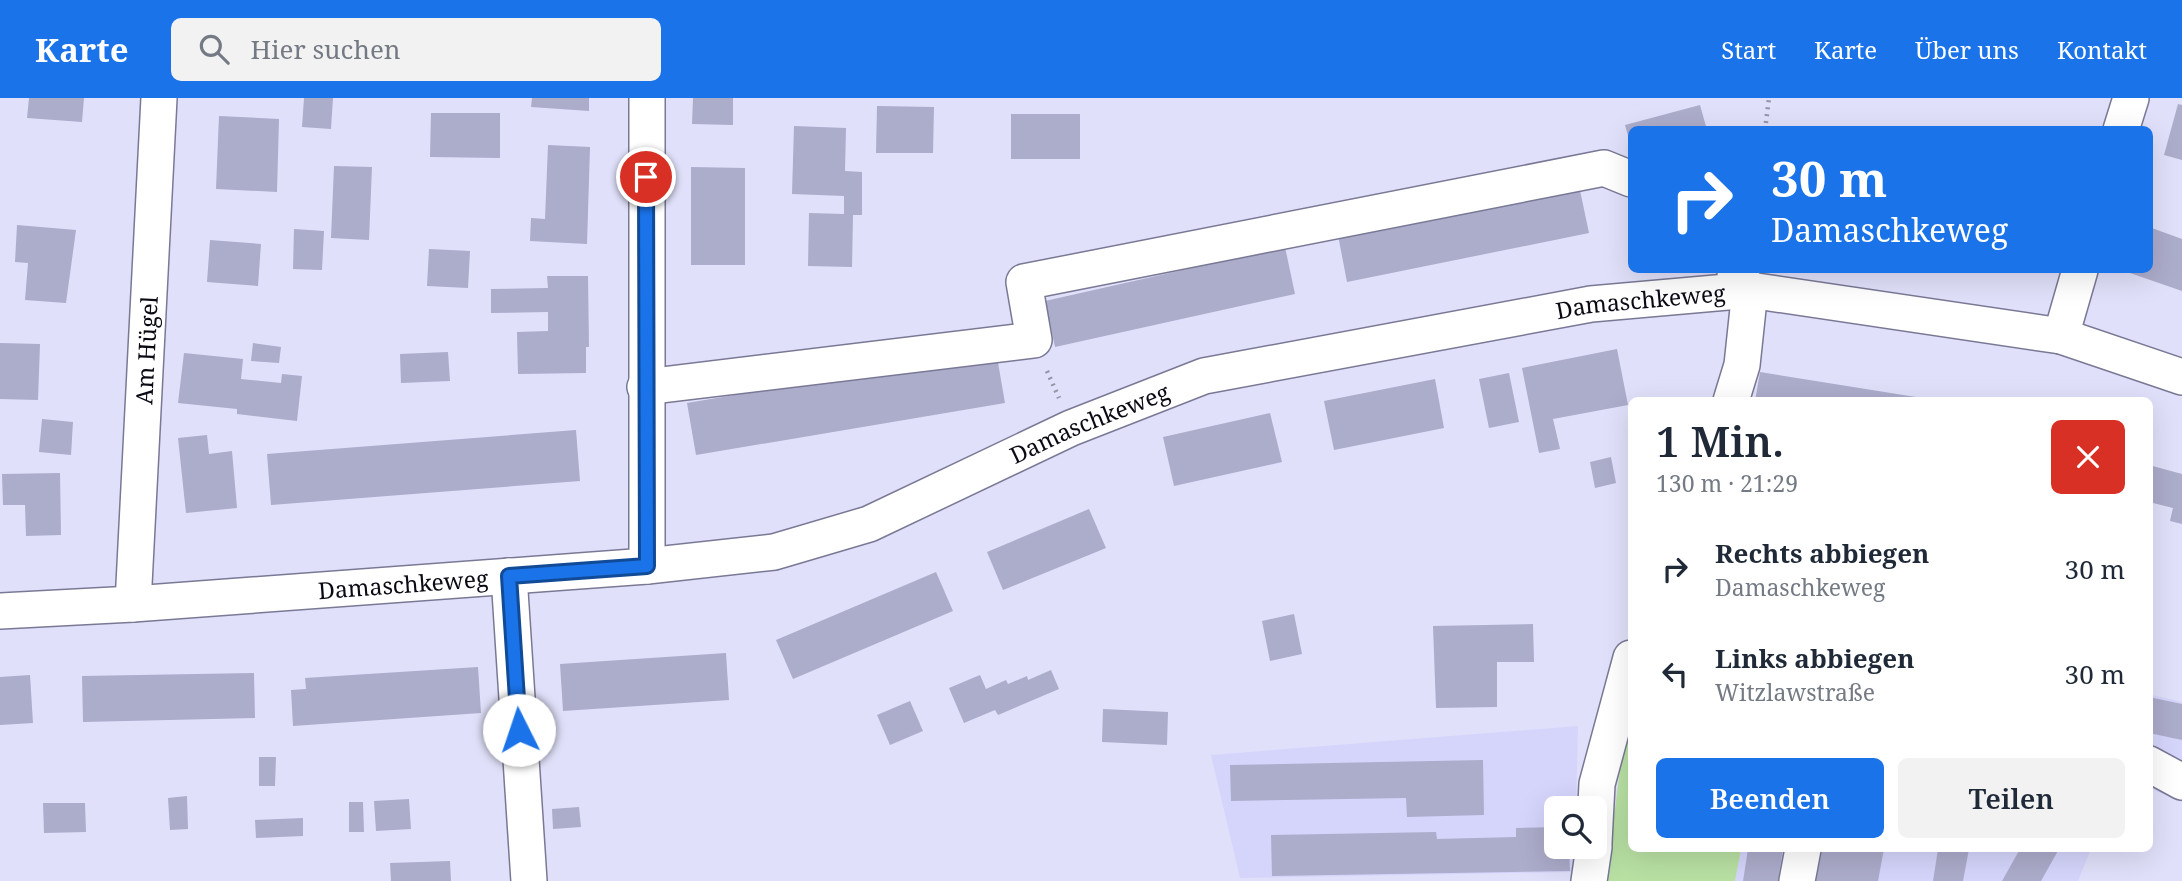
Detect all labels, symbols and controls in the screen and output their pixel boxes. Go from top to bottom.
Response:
search box [171,18,661,81]
text: Karte [35,27,129,72]
icon: search [195,30,233,68]
text: Hier suchen [251,31,401,67]
text: Start [1721,33,1776,66]
text: Karte [1814,33,1877,66]
text: Über uns [1915,33,2019,66]
text: Kontakt [2057,33,2147,66]
text: 30 m [1771,145,1887,211]
pin [616,147,676,207]
icon: right [1656,154,1747,245]
icon: arrive [627,158,665,196]
text: Damaschkeweg [1771,208,2008,251]
street label: Damaschkeweg [1553,276,1727,326]
street label: Am Hügel [127,295,165,405]
street label: Damaschkeweg [1004,375,1174,471]
text: 1 Min. [1656,412,1784,469]
button: close [2051,420,2125,494]
text: 130 m · 21:29 [1656,467,1798,499]
text: Rechts abbiegen [1715,535,1929,571]
icon: right [1656,550,1694,588]
text: 30 m [2065,551,2125,587]
street label: Damaschkeweg [317,562,490,606]
text: Damaschkeweg [1715,571,1885,603]
text: Links abbiegen [1715,640,1914,676]
icon: left [1656,655,1694,693]
text: 30 m [2065,656,2125,692]
text: Witzlawstraße [1715,676,1875,708]
position arrow [482,693,556,767]
button: Beenden [1656,758,1884,838]
button: Teilen [1898,758,2125,838]
map controls [1544,796,1607,859]
button: search [1544,796,1607,859]

